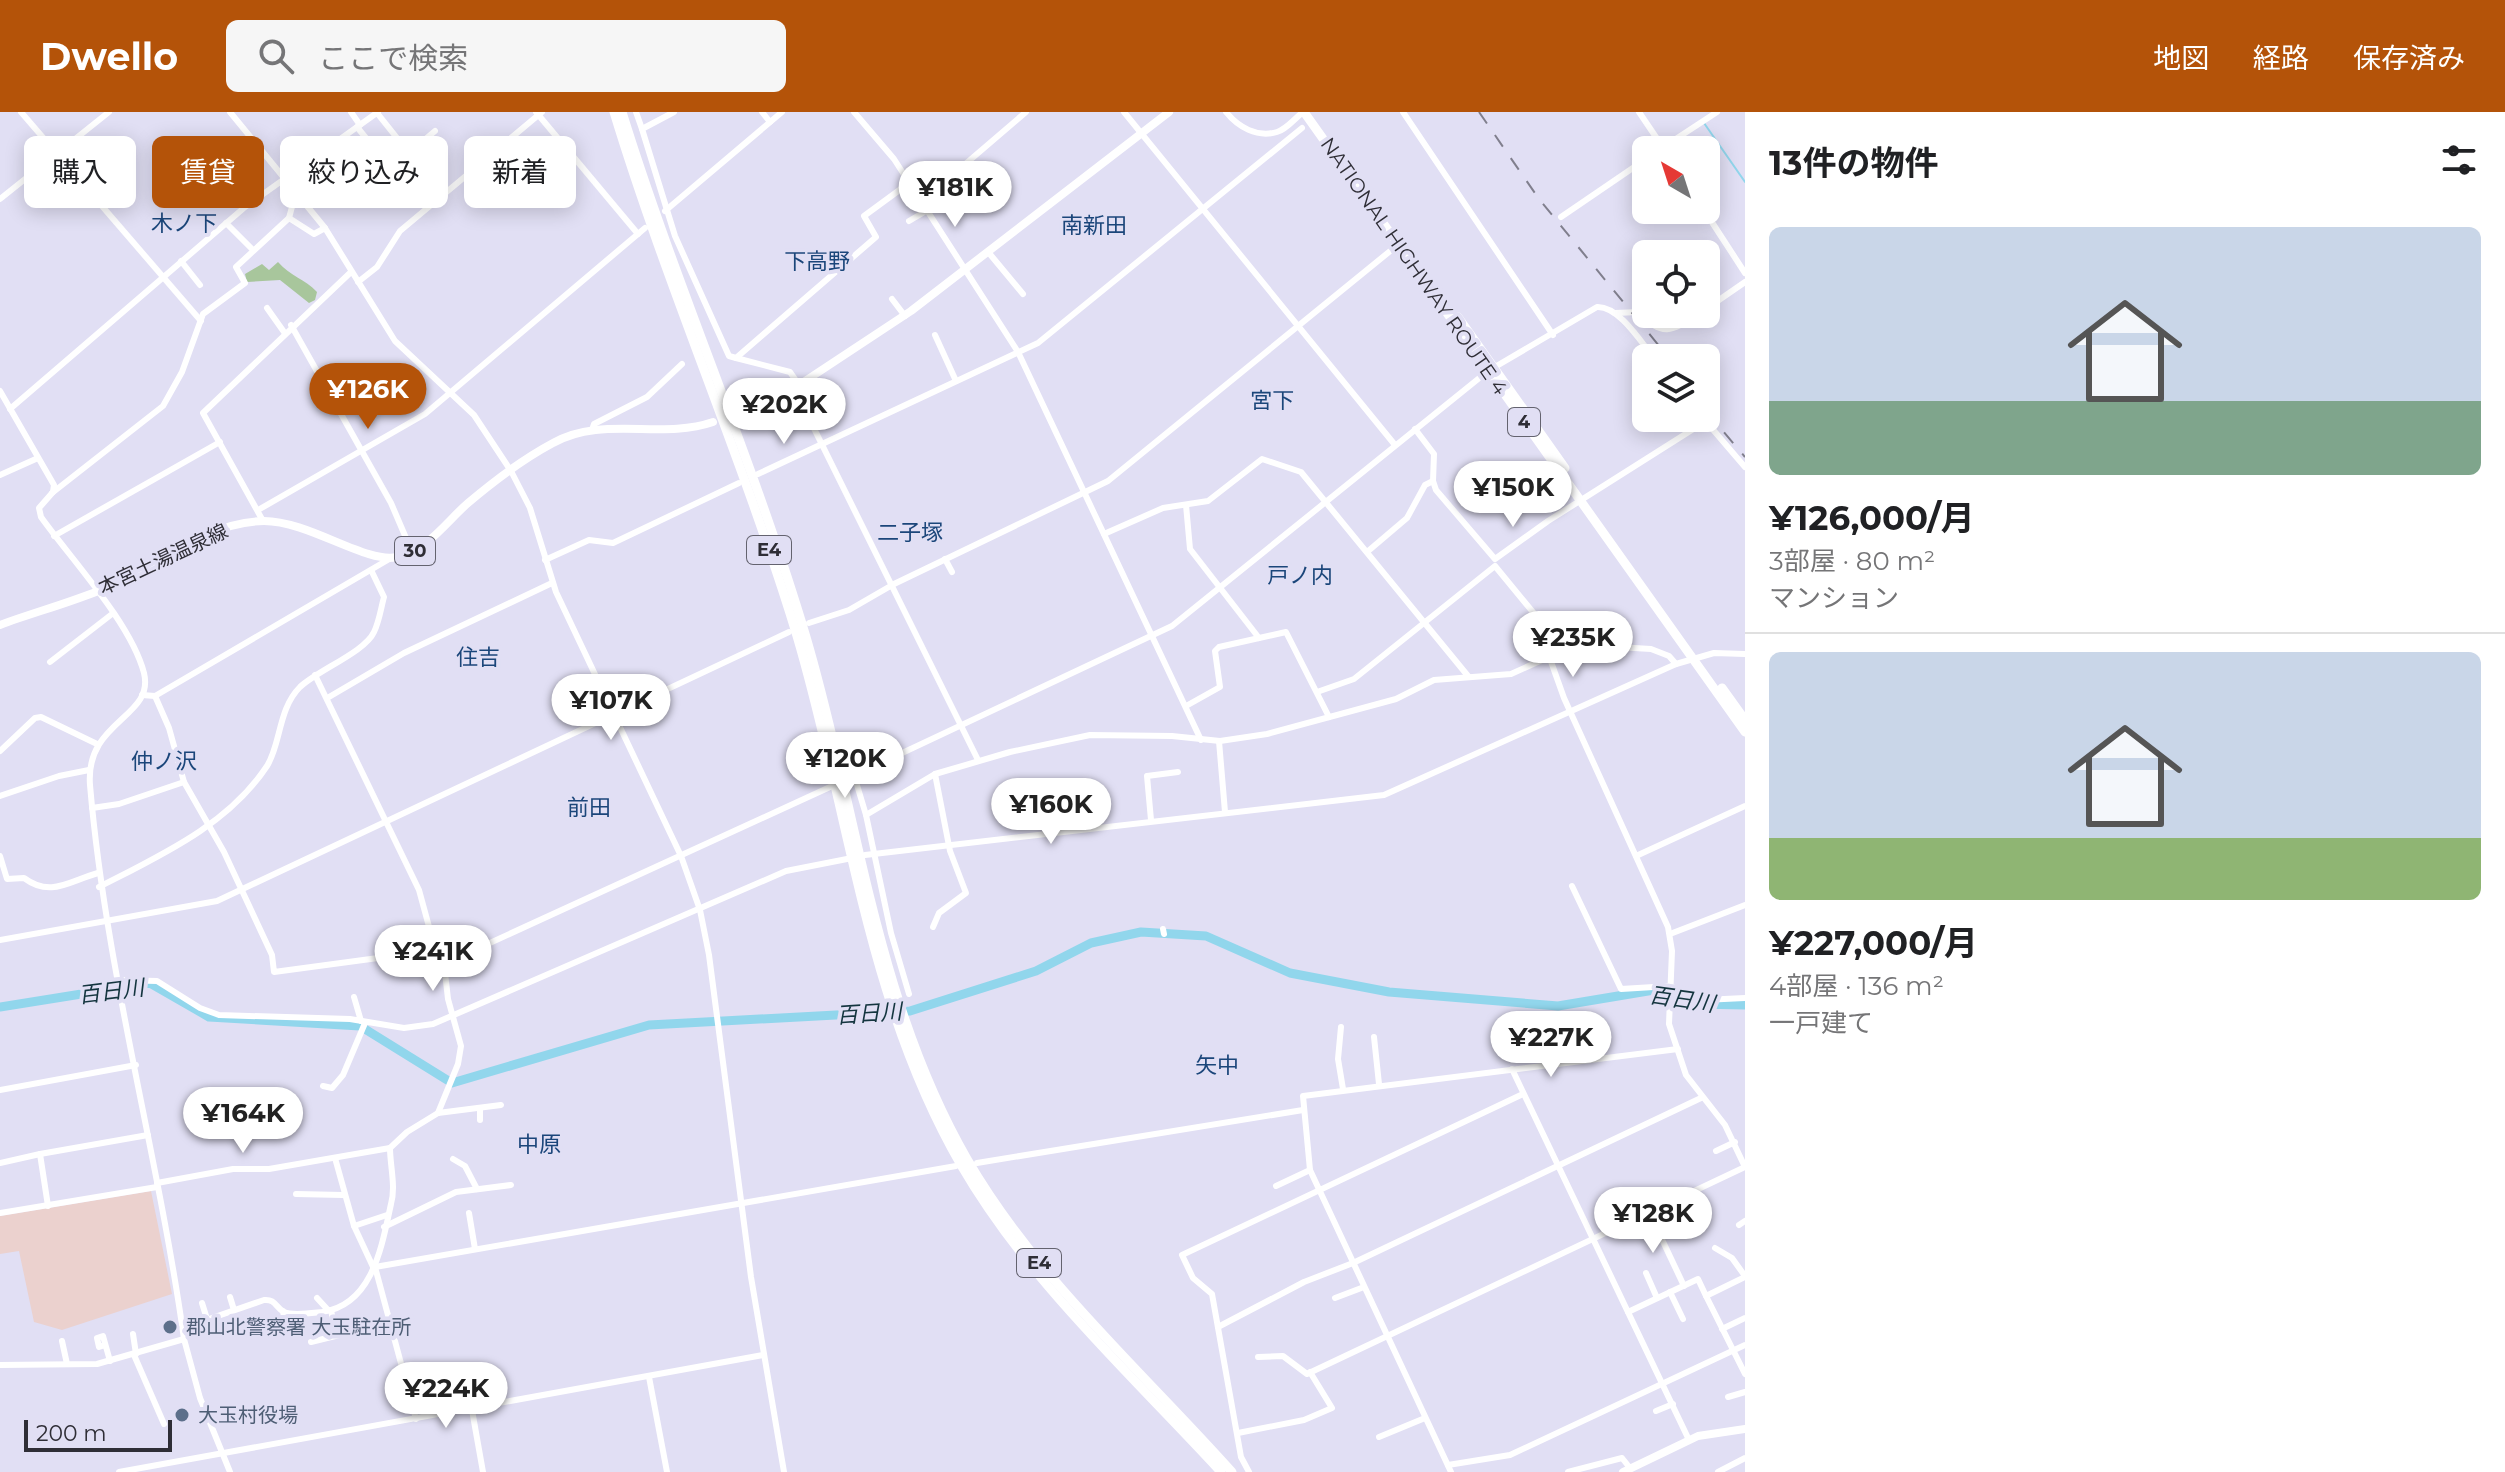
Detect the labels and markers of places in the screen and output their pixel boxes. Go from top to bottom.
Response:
pin: ¥181K [899,161,1011,229]
pin: ¥126K [312,363,424,431]
pin: ¥202K [728,378,840,446]
pin: ¥150K [1457,461,1569,529]
pin: ¥235K [1517,611,1629,679]
pin: ¥107K [555,674,667,742]
pin: ¥120K [789,732,901,800]
pin: ¥160K [995,778,1107,846]
pin: ¥241K [377,925,489,993]
pin: ¥227K [1495,1011,1607,1079]
pin: ¥164K [187,1087,299,1155]
pin: ¥128K [1597,1187,1709,1255]
place label: 郡山北警察署 大玉駐在所 [186,1315,411,1339]
marker: 郡山北警察署 大玉駐在所 [161,1318,179,1336]
pin: ¥224K [390,1362,502,1430]
place label: 大玉村役場 [198,1403,298,1427]
marker: 大玉村役場 [173,1406,191,1424]

